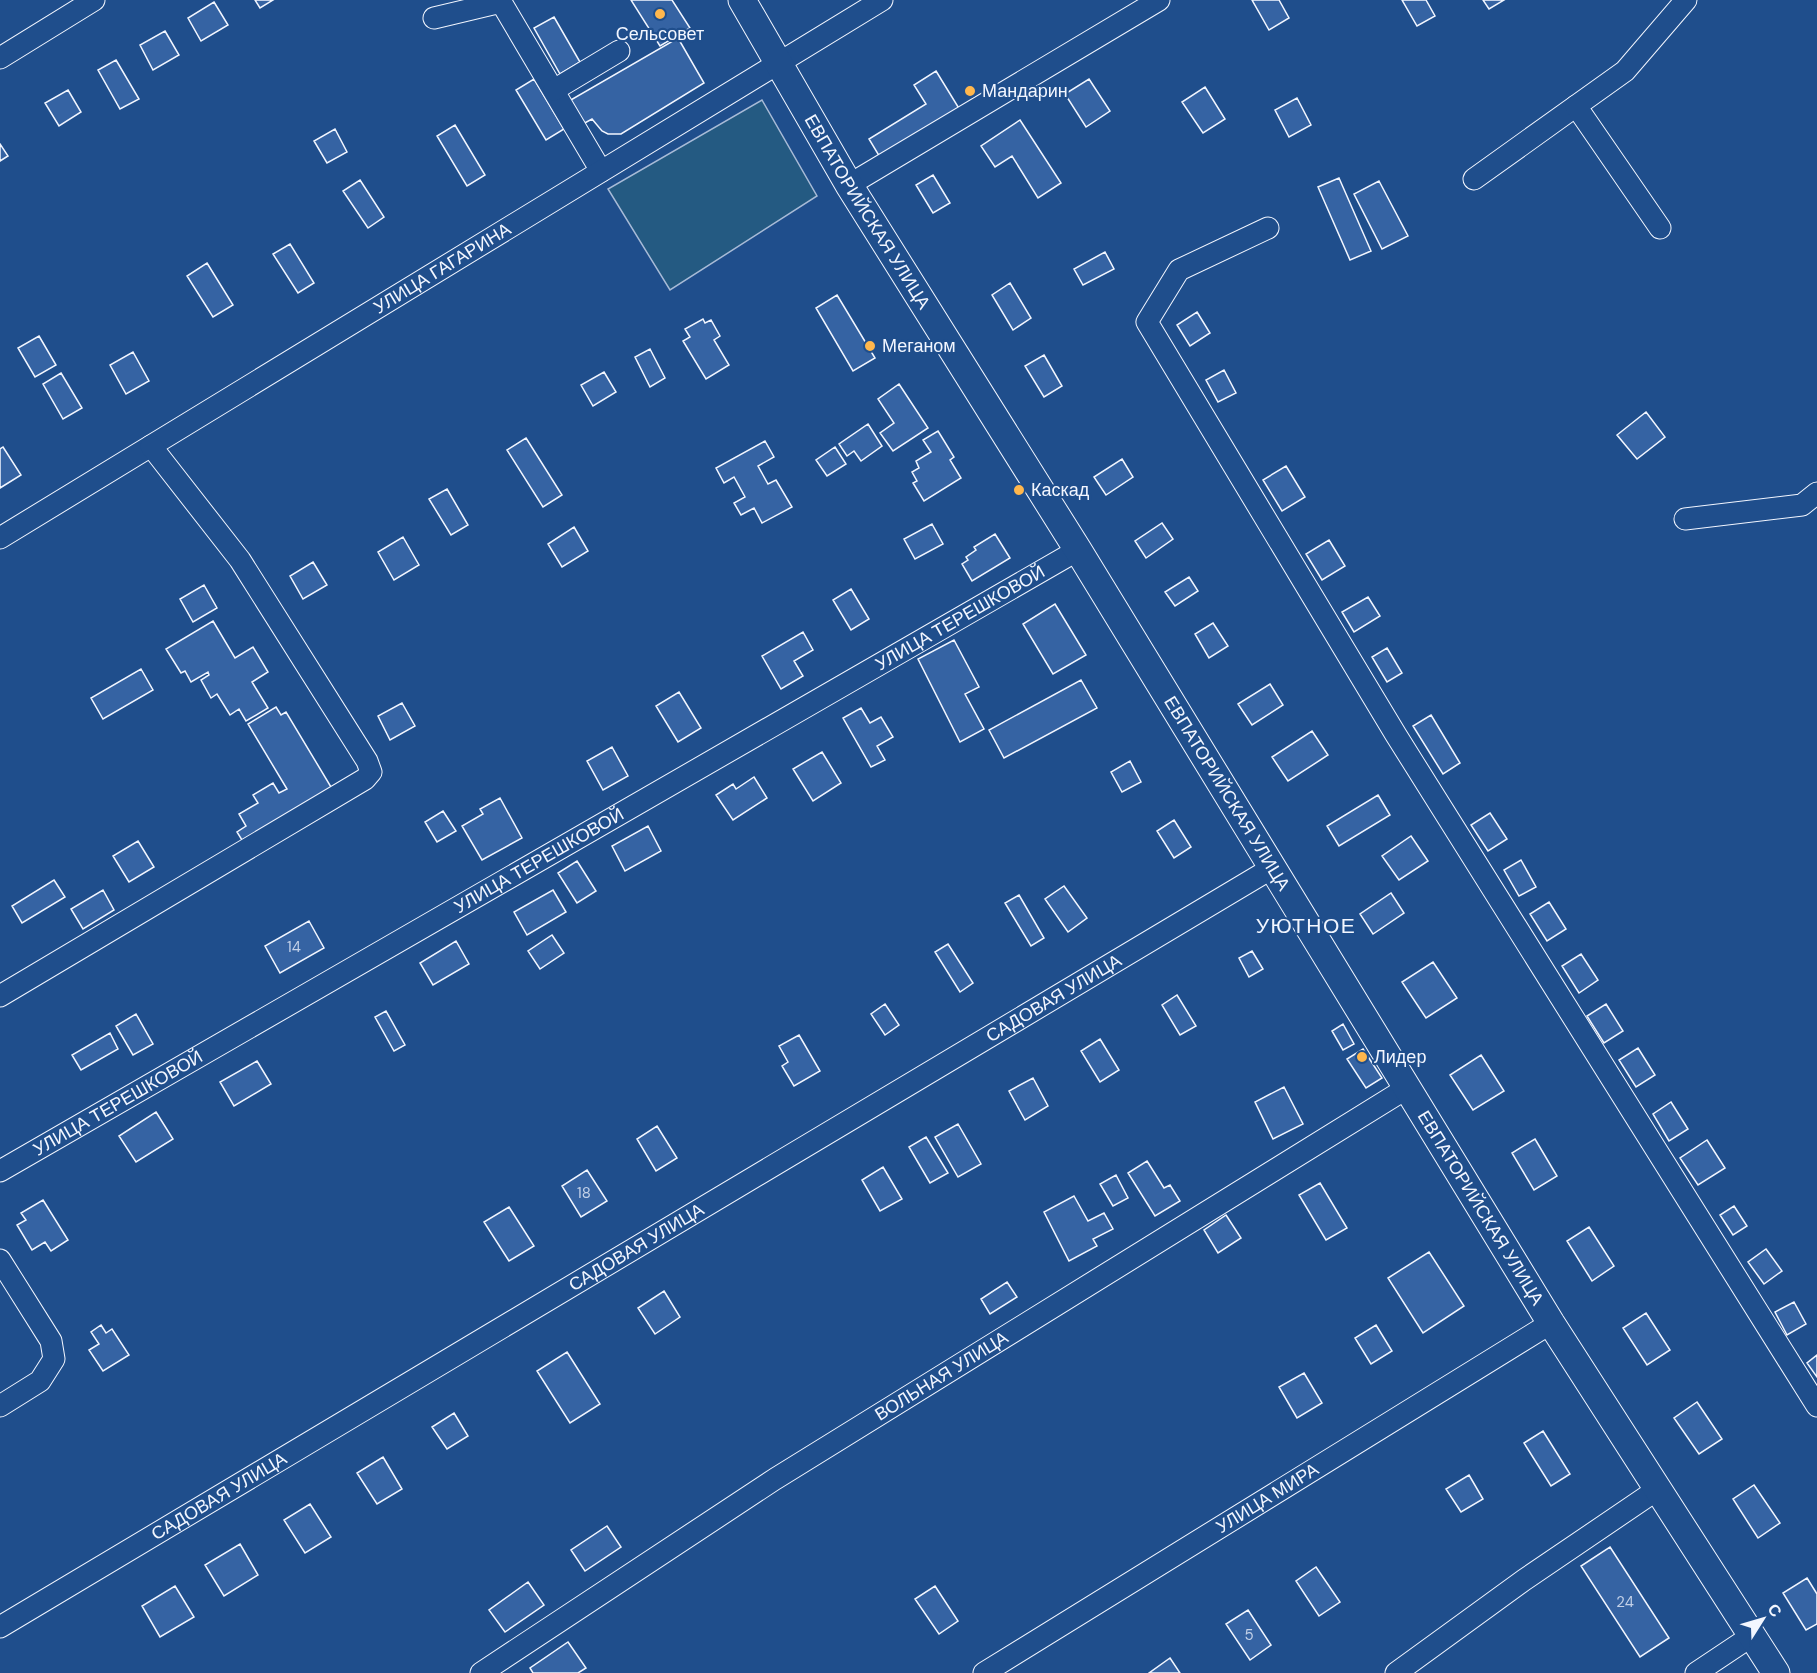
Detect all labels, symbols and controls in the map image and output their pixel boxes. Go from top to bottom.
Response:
marker: Сельсовет [653,7,667,21]
place label: Сельсовет [616,22,704,46]
place label: Мандарин [982,79,1068,103]
marker: Мандарин [963,84,977,98]
street label: ЕВПАТОРИЙСКАЯ УЛИЦА [799,110,936,314]
street label: УЛИЦА ГАГАРИНА [369,217,515,319]
place label: Меганом [882,334,956,358]
marker: Меганом [863,339,877,353]
place label: Каскад [1031,478,1090,502]
marker: Каскад [1012,483,1026,497]
street label: УЛИЦА ТЕРЕШКОВОЙ [871,560,1049,676]
street label: ЕВПАТОРИЙСКАЯ УЛИЦА [1158,692,1296,895]
street label: УЛИЦА ТЕРЕШКОВОЙ [450,802,628,919]
district label: УЮТНОЕ [1256,912,1356,940]
house number: 14 [287,937,301,957]
street label: САДОВАЯ УЛИЦА [982,949,1126,1048]
street label: УЛИЦА ТЕРЕШКОВОЙ [29,1045,207,1161]
place label: Лидер [1374,1045,1426,1069]
marker: Лидер [1355,1050,1369,1064]
street label: ЕВПАТОРИЙСКАЯ УЛИЦА [1412,1106,1549,1310]
house number: 18 [577,1183,591,1203]
street label: САДОВАЯ УЛИЦА [564,1198,708,1297]
street label: ВОЛЬНАЯ УЛИЦА [870,1326,1013,1426]
street label: САДОВАЯ УЛИЦА [147,1447,291,1546]
street label: УЛИЦА МИРА [1211,1457,1323,1539]
north arrow [1733,1589,1793,1649]
house number: 24 [1616,1592,1634,1612]
text: С [1763,1599,1787,1622]
house number: 5 [1244,1625,1254,1645]

